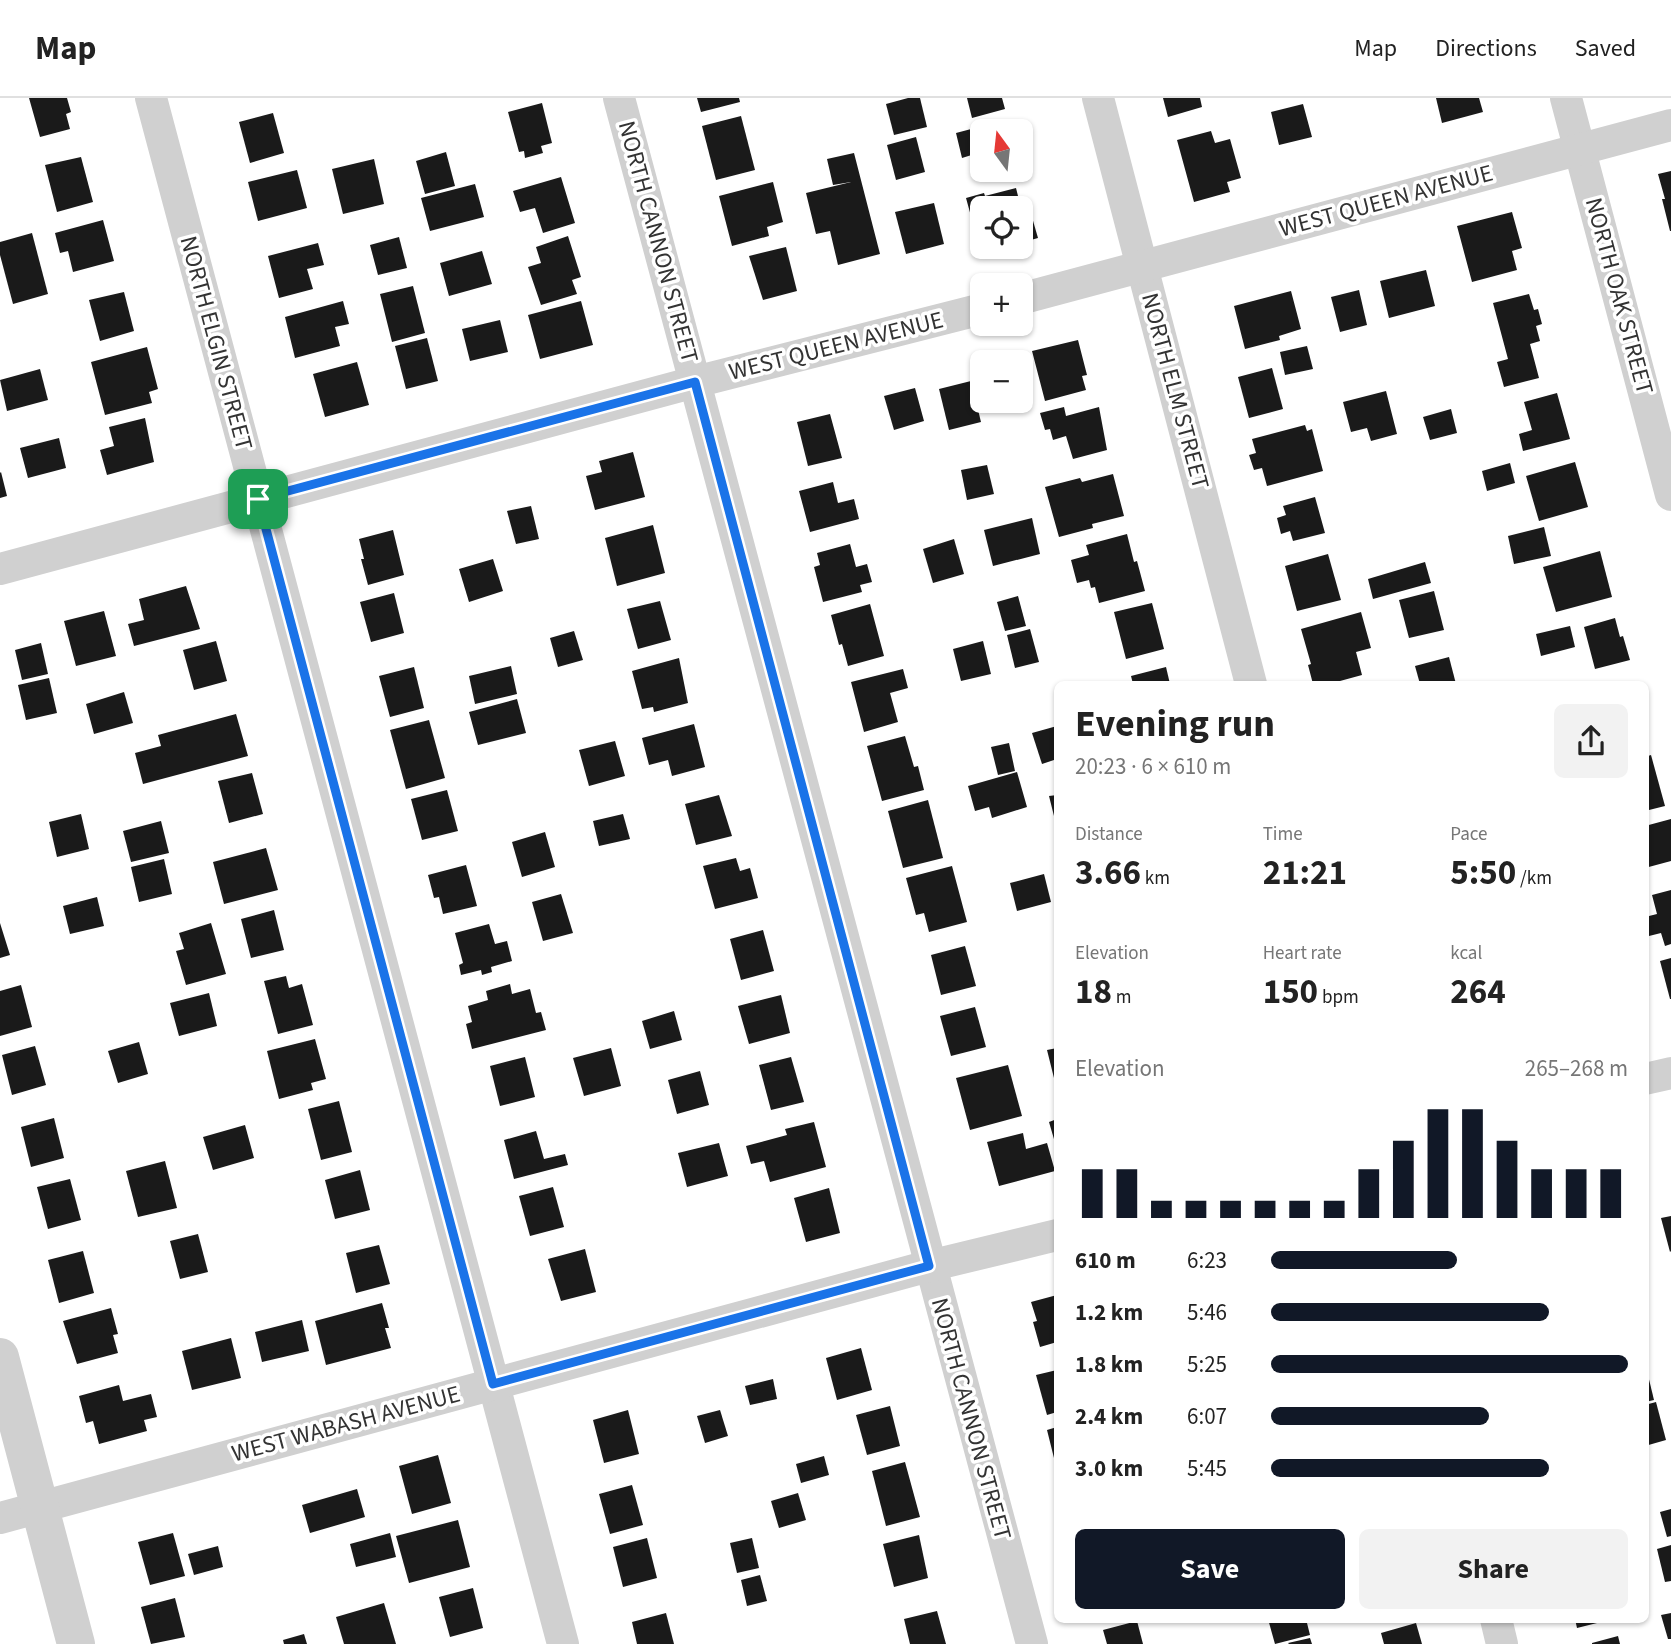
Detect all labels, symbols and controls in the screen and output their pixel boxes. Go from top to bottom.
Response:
text: Map [35,25,96,72]
text: Map [1354,31,1397,66]
text: Directions [1435,31,1537,66]
text: Saved [1575,31,1636,66]
street label: NORTH CANNON STREET [609,117,707,367]
north arrow [970,119,1032,182]
map controls [970,119,1033,413]
street label: WEST QUEEN AVENUE [1275,156,1497,246]
street label: NORTH OAK STREET [1576,194,1662,398]
button: locate [970,196,1033,259]
street label: NORTH ELGIN STREET [171,232,261,454]
button: + [970,273,1033,336]
street label: NORTH ELM STREET [1132,289,1218,493]
street label: WEST QUEEN AVENUE [725,302,947,390]
button: − [970,350,1033,413]
pin [228,469,288,529]
icon: arrive [239,480,277,518]
text: Evening run [1075,697,1275,751]
button: share [1554,704,1628,778]
text: 20:23 · 6 × 610 m [1075,750,1231,783]
text: Distance [1075,821,1143,848]
text: Time [1263,821,1303,848]
text: Pace [1450,821,1488,848]
text: 3.66 [1075,848,1141,898]
text: 21:21 [1263,848,1347,898]
text: 5:50 [1450,848,1516,898]
text: km [1141,865,1170,892]
text: /km [1516,865,1552,892]
text: Elevation [1075,940,1149,967]
text: Heart rate [1263,940,1342,967]
text: kcal [1450,940,1482,967]
text: 18 [1075,967,1112,1017]
text: 150 [1263,967,1318,1017]
text: 264 [1450,967,1506,1017]
text: m [1112,984,1132,1011]
text: bpm [1318,984,1359,1011]
text: Elevation [1075,1052,1165,1085]
text: 265–268 m [1525,1052,1628,1085]
text: 610 m [1075,1244,1136,1277]
text: 6:23 [1187,1244,1227,1277]
street label: NORTH CANNON STREET [922,1294,1020,1544]
text: 1.2 km [1075,1296,1143,1329]
text: 5:46 [1187,1296,1227,1329]
text: 1.8 km [1075,1348,1143,1381]
text: 5:25 [1187,1348,1227,1381]
street label: WEST WABASH AVENUE [228,1377,464,1471]
text: 2.4 km [1075,1400,1143,1433]
text: 6:07 [1187,1400,1227,1433]
text: 3.0 km [1075,1452,1143,1485]
text: 5:45 [1187,1452,1227,1485]
button: Save [1075,1529,1345,1609]
button: Share [1359,1529,1628,1609]

